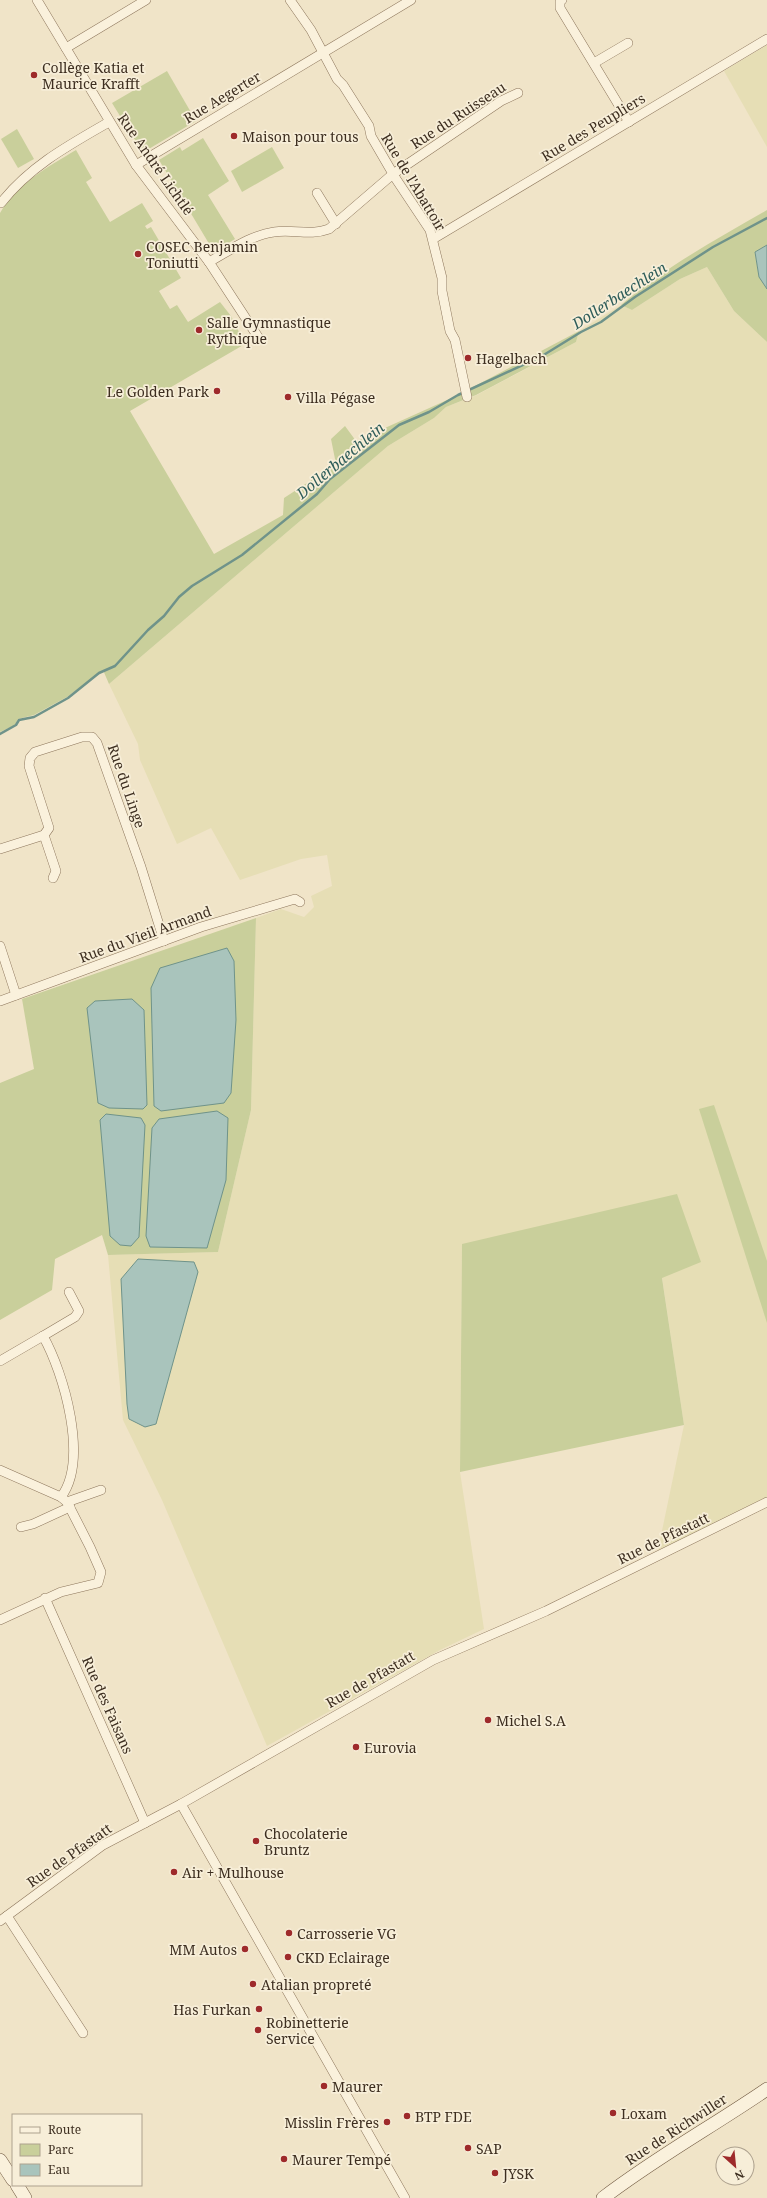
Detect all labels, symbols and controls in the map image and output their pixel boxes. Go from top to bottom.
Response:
place label: Collège Katia et Maurice Krafft [42,58,145,93]
street label: Rue Aegerter [180,66,264,128]
marker: Collège Katia et Maurice Krafft [29,70,39,80]
street label: Rue du Ruisseau [407,77,509,153]
street label: Rue des Peupliers [538,88,648,166]
street label: Rue André Lichtlé [114,109,198,219]
place label: Maison pour tous [242,127,359,146]
street label: Rue de l'Abattoir [377,130,451,235]
marker: Maison pour tous [229,131,239,141]
place label: COSEC Benjamin Toniutti [146,237,258,272]
marker: COSEC Benjamin Toniutti [133,249,143,259]
water label: Dollerbaechlein [567,257,670,334]
place label: Salle Gymnastique Rythique [207,313,331,348]
marker: Salle Gymnastique Rythique [194,325,204,335]
place label: Hagelbach [476,349,547,368]
marker: Hagelbach [463,353,473,363]
place label: Le Golden Park [107,382,210,401]
marker: Le Golden Park [212,386,222,396]
place label: Villa Pégase [296,388,375,407]
marker: Villa Pégase [283,392,293,402]
water label: Dollerbaechlein [291,417,388,503]
street label: Rue du Linge [104,741,150,831]
street label: Rue du Vieil Armand [76,901,214,967]
street label: Rue de Pfastatt [614,1508,712,1568]
street label: Rue de Pfastatt [322,1646,418,1712]
street label: Rue des Faisans [78,1653,138,1757]
place label: Michel S.A [496,1711,566,1730]
marker: Michel S.A [483,1715,493,1725]
place label: Eurovia [364,1738,417,1757]
marker: Eurovia [351,1742,361,1752]
street label: Rue de Pfastatt [23,1819,115,1891]
place label: Chocolaterie Bruntz [264,1824,348,1859]
marker: Chocolaterie Bruntz [251,1836,261,1846]
place label: Air + Mulhouse [182,1863,284,1882]
marker: Air + Mulhouse [169,1867,179,1877]
place label: Carrosserie VG [297,1924,396,1943]
marker: Carrosserie VG [284,1928,294,1938]
place label: MM Autos [169,1940,237,1959]
marker: MM Autos [240,1944,250,1954]
place label: CKD Eclairage [296,1948,390,1967]
marker: CKD Eclairage [283,1952,293,1962]
place label: Atalian propreté [261,1975,371,1994]
marker: Atalian propreté [248,1979,258,1989]
place label: Has Furkan [173,2000,251,2019]
marker: Has Furkan [254,2004,264,2014]
place label: Robinetterie Service [266,2013,349,2048]
marker: Robinetterie Service [253,2025,263,2035]
place label: Maurer [332,2077,383,2096]
marker: Maurer [319,2081,329,2091]
street label: Rue de Richwiller [621,2089,731,2169]
place label: Loxam [621,2104,667,2123]
place label: BTP FDE [415,2107,472,2126]
marker: Loxam [608,2108,618,2118]
marker: BTP FDE [402,2111,412,2121]
place label: Misslin Frères [285,2113,379,2132]
legend [12,2114,142,2186]
marker: Misslin Frères [382,2117,392,2127]
text: Route [48,2121,81,2138]
place label: SAP [476,2139,502,2158]
text: Parc [48,2141,74,2158]
marker: SAP [463,2143,473,2153]
north arrow [715,2146,755,2186]
place label: Maurer Tempé [292,2150,391,2169]
marker: Maurer Tempé [279,2154,289,2164]
text: Eau [48,2161,70,2178]
place label: JYSK [502,2164,534,2183]
text: N [732,2167,747,2184]
marker: JYSK [490,2168,500,2178]

